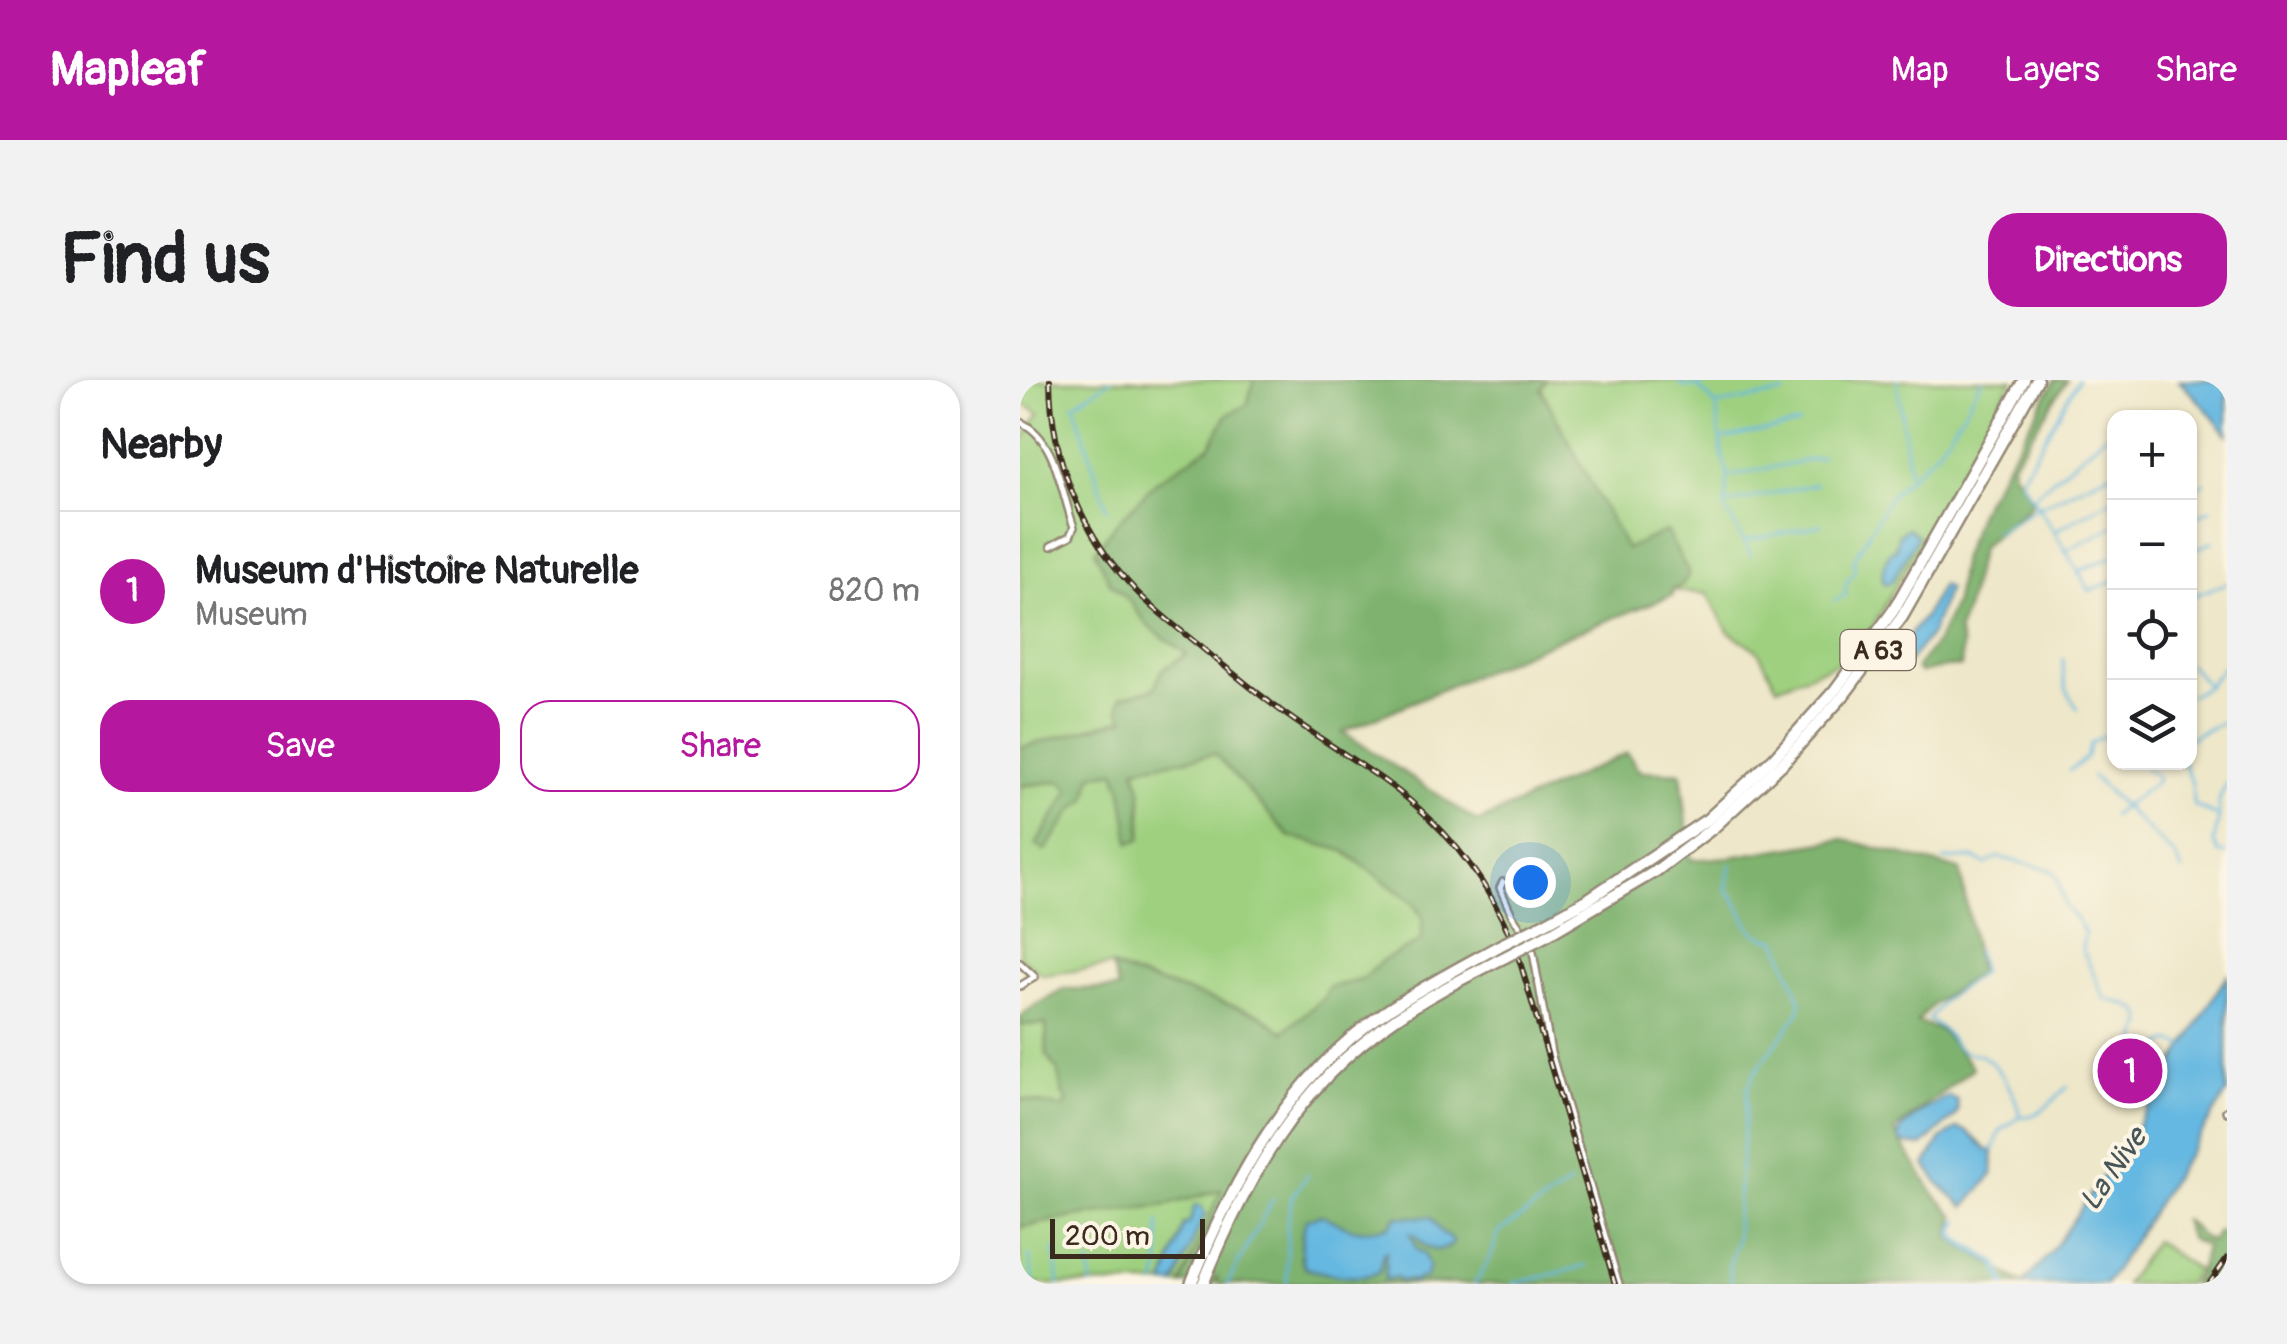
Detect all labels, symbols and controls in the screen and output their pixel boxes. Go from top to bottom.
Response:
text: Mapleaf [50,40,206,100]
text: Map [1891,48,1949,92]
text: Layers [2004,48,2100,92]
text: Share [2155,48,2237,92]
button: Directions [1988,213,2227,307]
text: Find us [60,216,270,304]
map controls [2107,410,2197,770]
button: + [2107,410,2197,500]
text: Nearby [100,419,222,471]
button: − [2107,500,2197,590]
text: Museum d'Histoire Naturelle [195,547,638,595]
text: 1 [126,571,139,611]
text: 820 m [829,571,920,611]
button: locate [2107,590,2197,680]
text: Museum [195,595,308,635]
road number: A 63 [1840,630,1916,670]
button: layers [2107,680,2197,770]
button: Save [100,700,500,792]
button: Share [520,700,920,792]
your location [1505,857,1556,908]
pin: 1 [2098,1034,2162,1108]
water label: La Nive [2072,1118,2157,1218]
scale bar [1050,1214,1205,1258]
text: 200 m [1065,1219,1150,1254]

